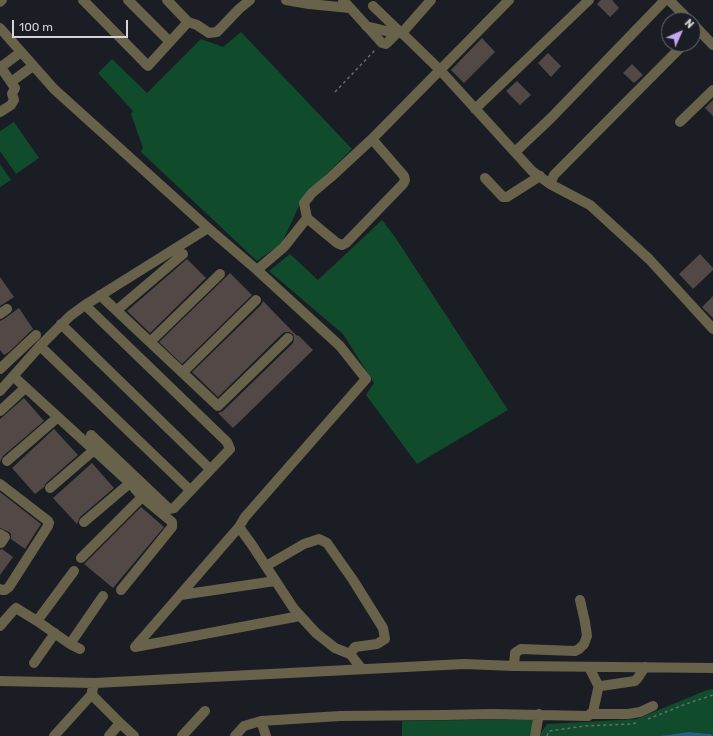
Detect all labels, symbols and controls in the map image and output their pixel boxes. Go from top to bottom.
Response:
scale bar [14,12,130,38]
north arrow [661,12,701,52]
text: N [682,16,697,31]
text: 100 m [19,20,53,34]

